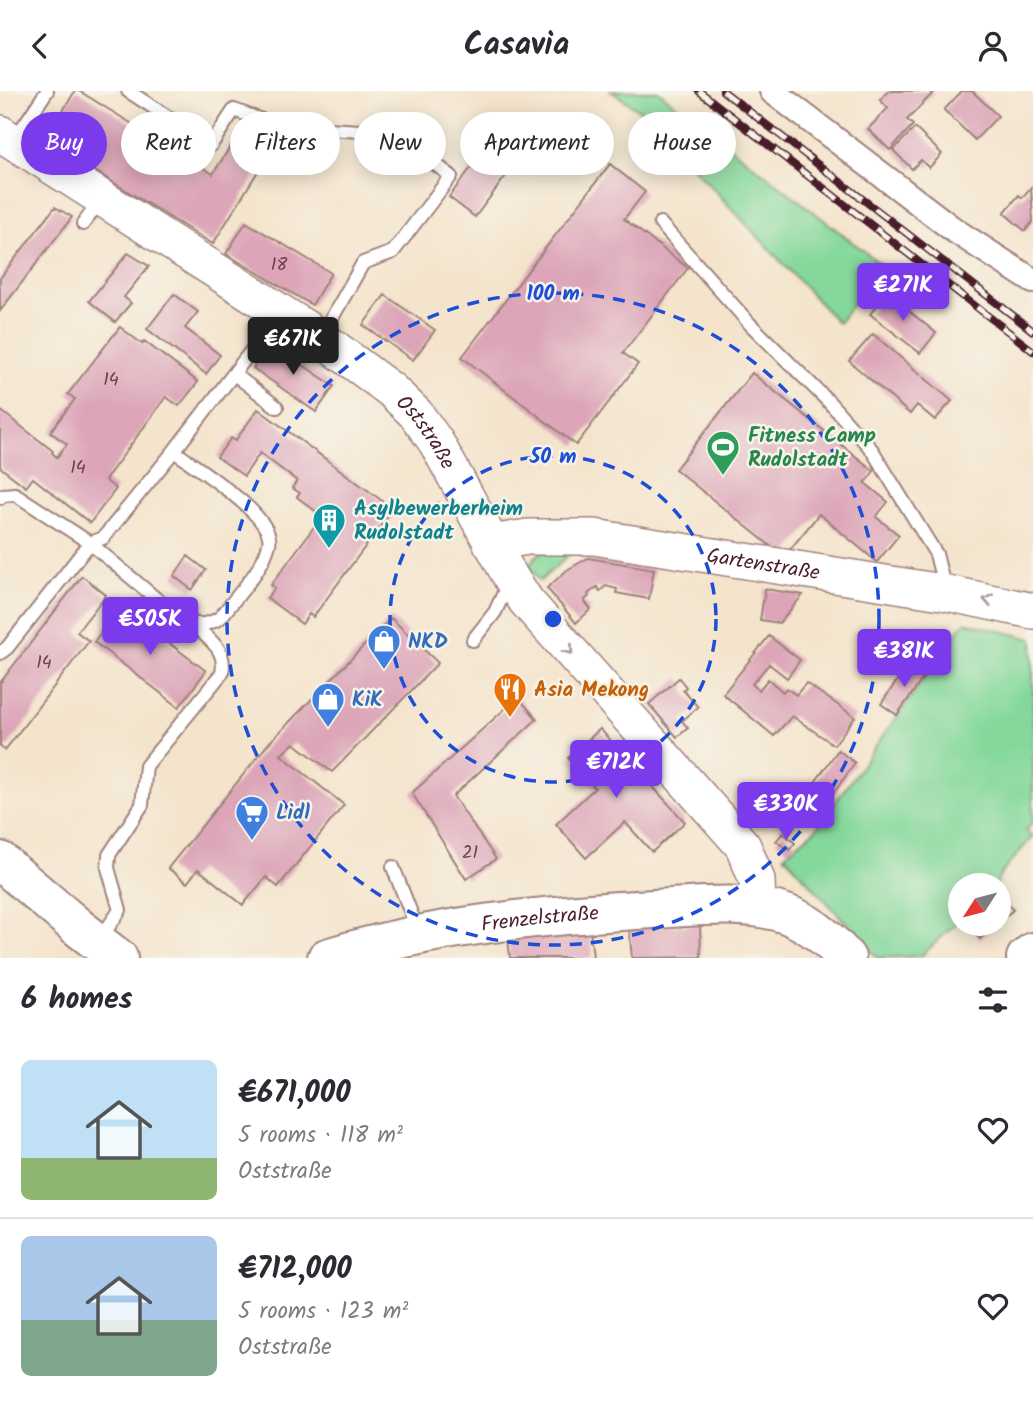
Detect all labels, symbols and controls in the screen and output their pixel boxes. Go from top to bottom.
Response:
text: Casavia [464,20,569,71]
icon: back [21,27,59,65]
icon: person [974,27,1012,65]
chip: Buy [21,112,107,175]
chip: Rent [121,112,216,175]
chip: Filters [230,112,340,175]
chip: New [354,112,446,175]
chip: Apartment [460,112,614,175]
chip: House [628,112,736,175]
house number: 18 [271,251,287,280]
pin: €271K [854,264,952,323]
text: €271K [873,268,933,304]
text: 100 m [526,278,580,311]
pin: €671K [244,317,342,377]
text: €671K [264,322,322,358]
house number: 14 [103,366,119,395]
street label: Oststraße [387,388,463,476]
place label: Fitness Camp Rudolstadt [748,420,876,477]
sports icon: Fitness Camp Rudolstadt [704,428,742,477]
text: 50 m [529,441,576,474]
house number: 14 [70,454,86,483]
place label: Asylbewerberheim Rudolstadt [354,493,523,550]
building icon: Asylbewerberheim Rudolstadt [310,501,348,550]
street label: Gartenstraße [704,540,823,591]
one-way arrow [982,594,994,609]
pin: €505K [101,597,199,657]
text: €505K [118,602,182,638]
centre of rings [541,607,565,631]
shop icon: NKD [365,622,403,671]
place label: NKD [408,626,448,659]
pin: €381K [855,629,953,689]
text: €381K [873,634,935,670]
one-way arrow [561,642,573,655]
house number: 14 [36,649,52,678]
restaurant icon: Asia Mekong [491,670,529,719]
place label: Asia Mekong [534,674,649,707]
shop icon: KiK [309,680,347,729]
place label: KiK [352,684,383,717]
pin: €712K [567,741,665,800]
text: €712K [586,745,646,781]
pin: €330K [737,783,835,842]
text: €330K [753,787,819,823]
supermarket icon: Lidl [233,793,271,842]
place label: Lidl [276,797,310,830]
house number: 21 [462,839,478,868]
north arrow [948,873,1012,936]
map controls [948,873,1011,936]
street label: Frenzelstraße [479,897,601,942]
text: 6 homes [21,976,133,1024]
icon: filters [974,981,1012,1019]
text: €671,000 [238,1070,351,1118]
icon: home [77,1088,161,1172]
icon: heart [974,1111,1012,1149]
text: 5 rooms · 118 m² [238,1118,403,1154]
text: Oststraße [238,1154,332,1190]
text: €712,000 [238,1246,352,1294]
icon: home [77,1264,161,1348]
icon: heart [974,1287,1012,1325]
text: 5 rooms · 123 m² [238,1294,408,1330]
text: Oststraße [238,1330,332,1366]

